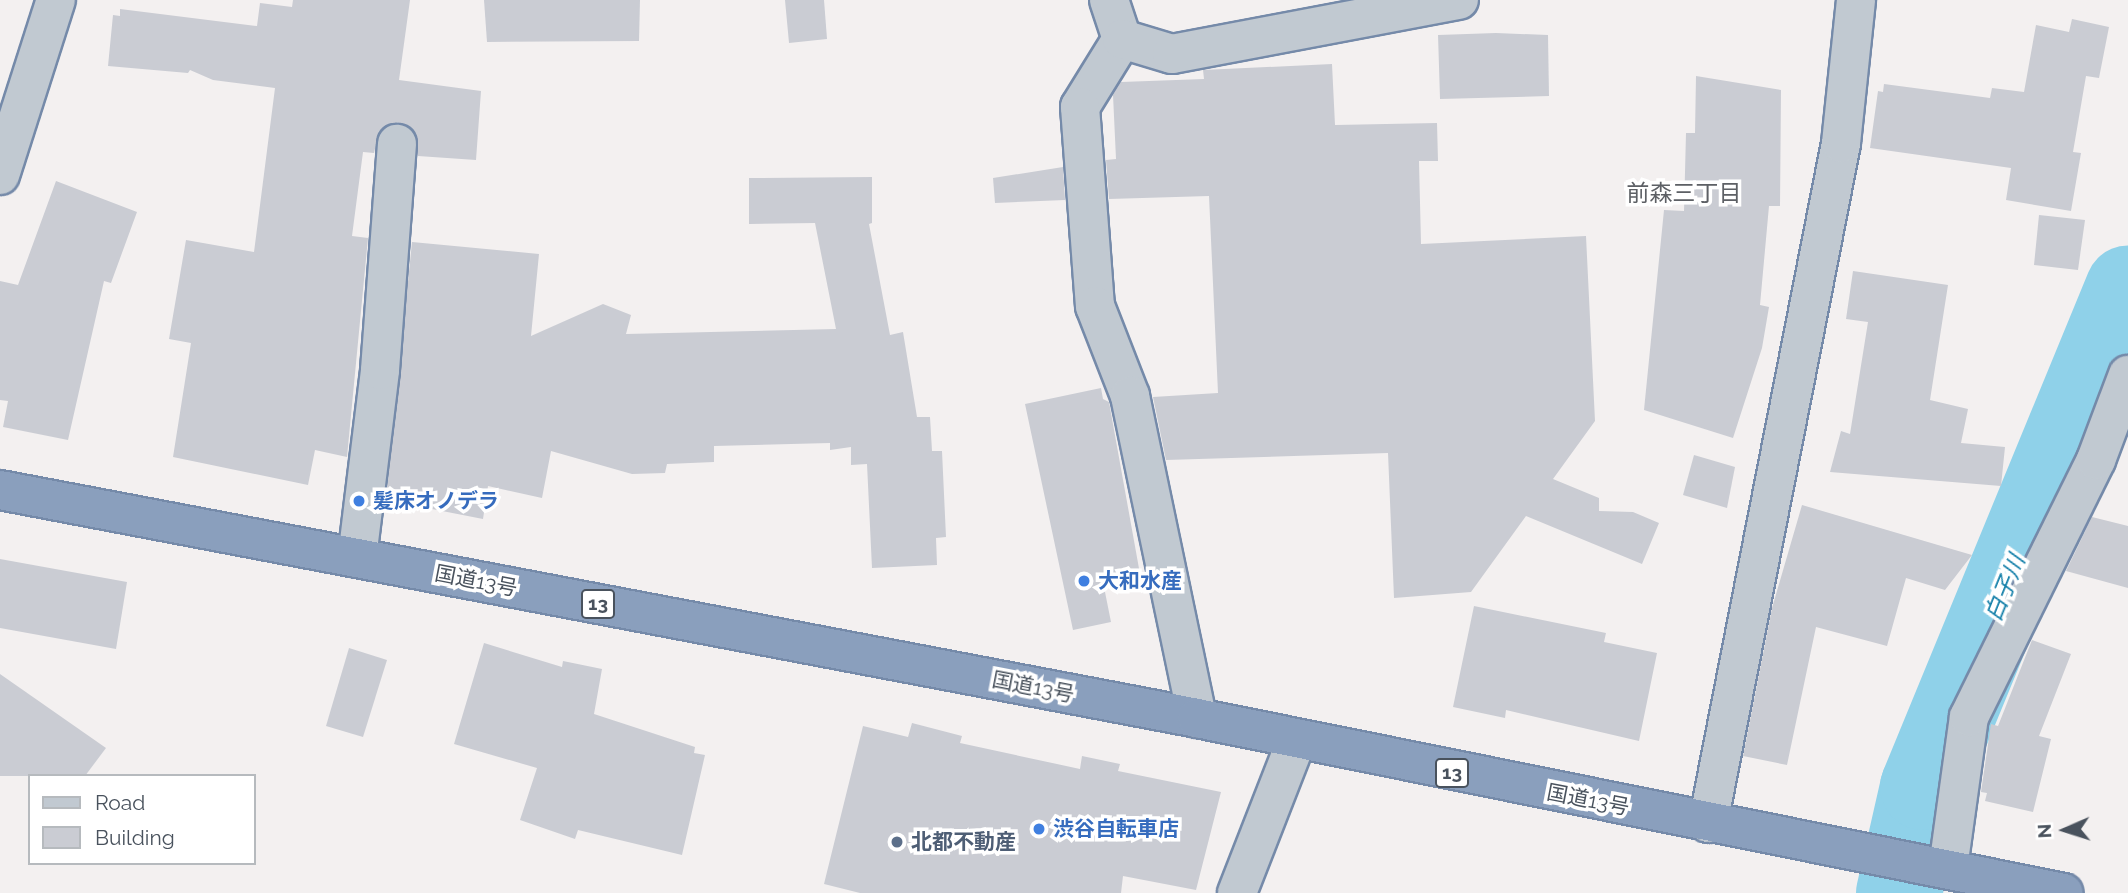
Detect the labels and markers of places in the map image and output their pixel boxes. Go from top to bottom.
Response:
place label: 髪床オノデラ [373,488,499,514]
marker: 髪床オノデラ [351,493,367,509]
place label: 大和水産 [1098,568,1182,594]
marker: 大和水産 [1076,573,1092,589]
place label: 渋谷自転車店 [1053,816,1179,842]
marker: 渋谷自転車店 [1031,821,1047,837]
place label: 北都不動産 [911,829,1016,855]
marker: 北都不動産 [889,834,905,850]

